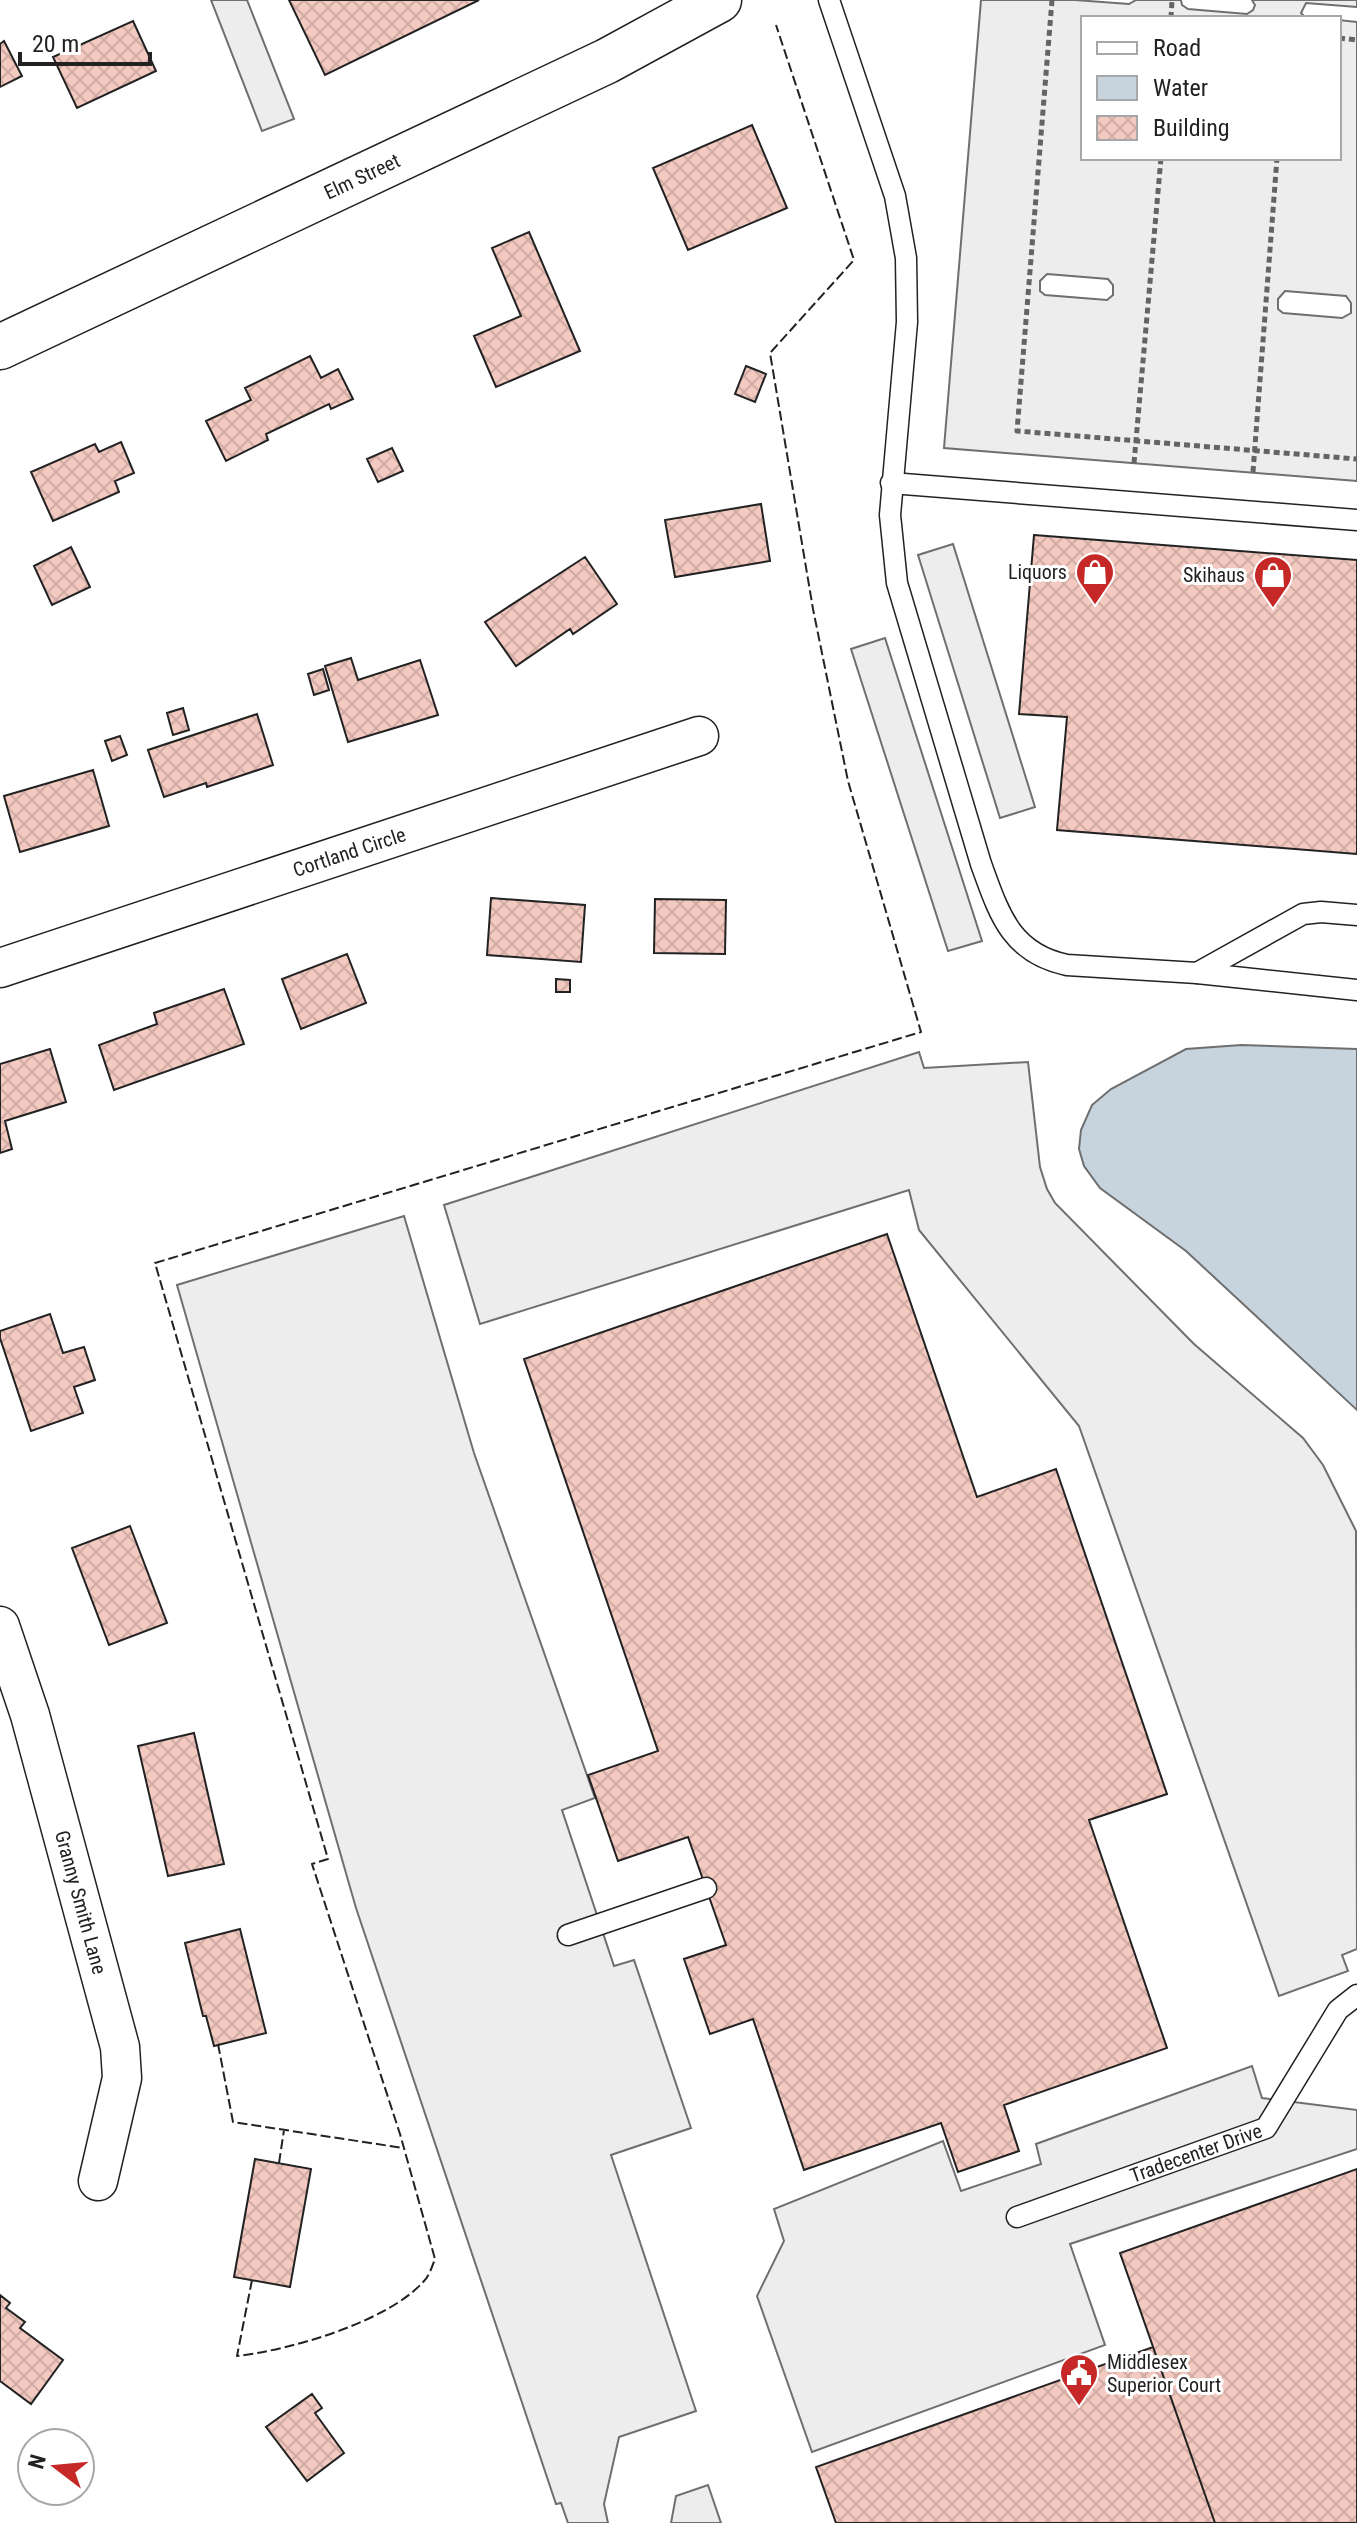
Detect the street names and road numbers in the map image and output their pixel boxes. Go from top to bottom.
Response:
street label: Elm Street [320,148,404,205]
street label: Cortland Circle [290,822,409,882]
street label: Granny Smith Lane [50,1828,112,1977]
street label: Tradecenter Drive [1127,2118,1265,2188]

